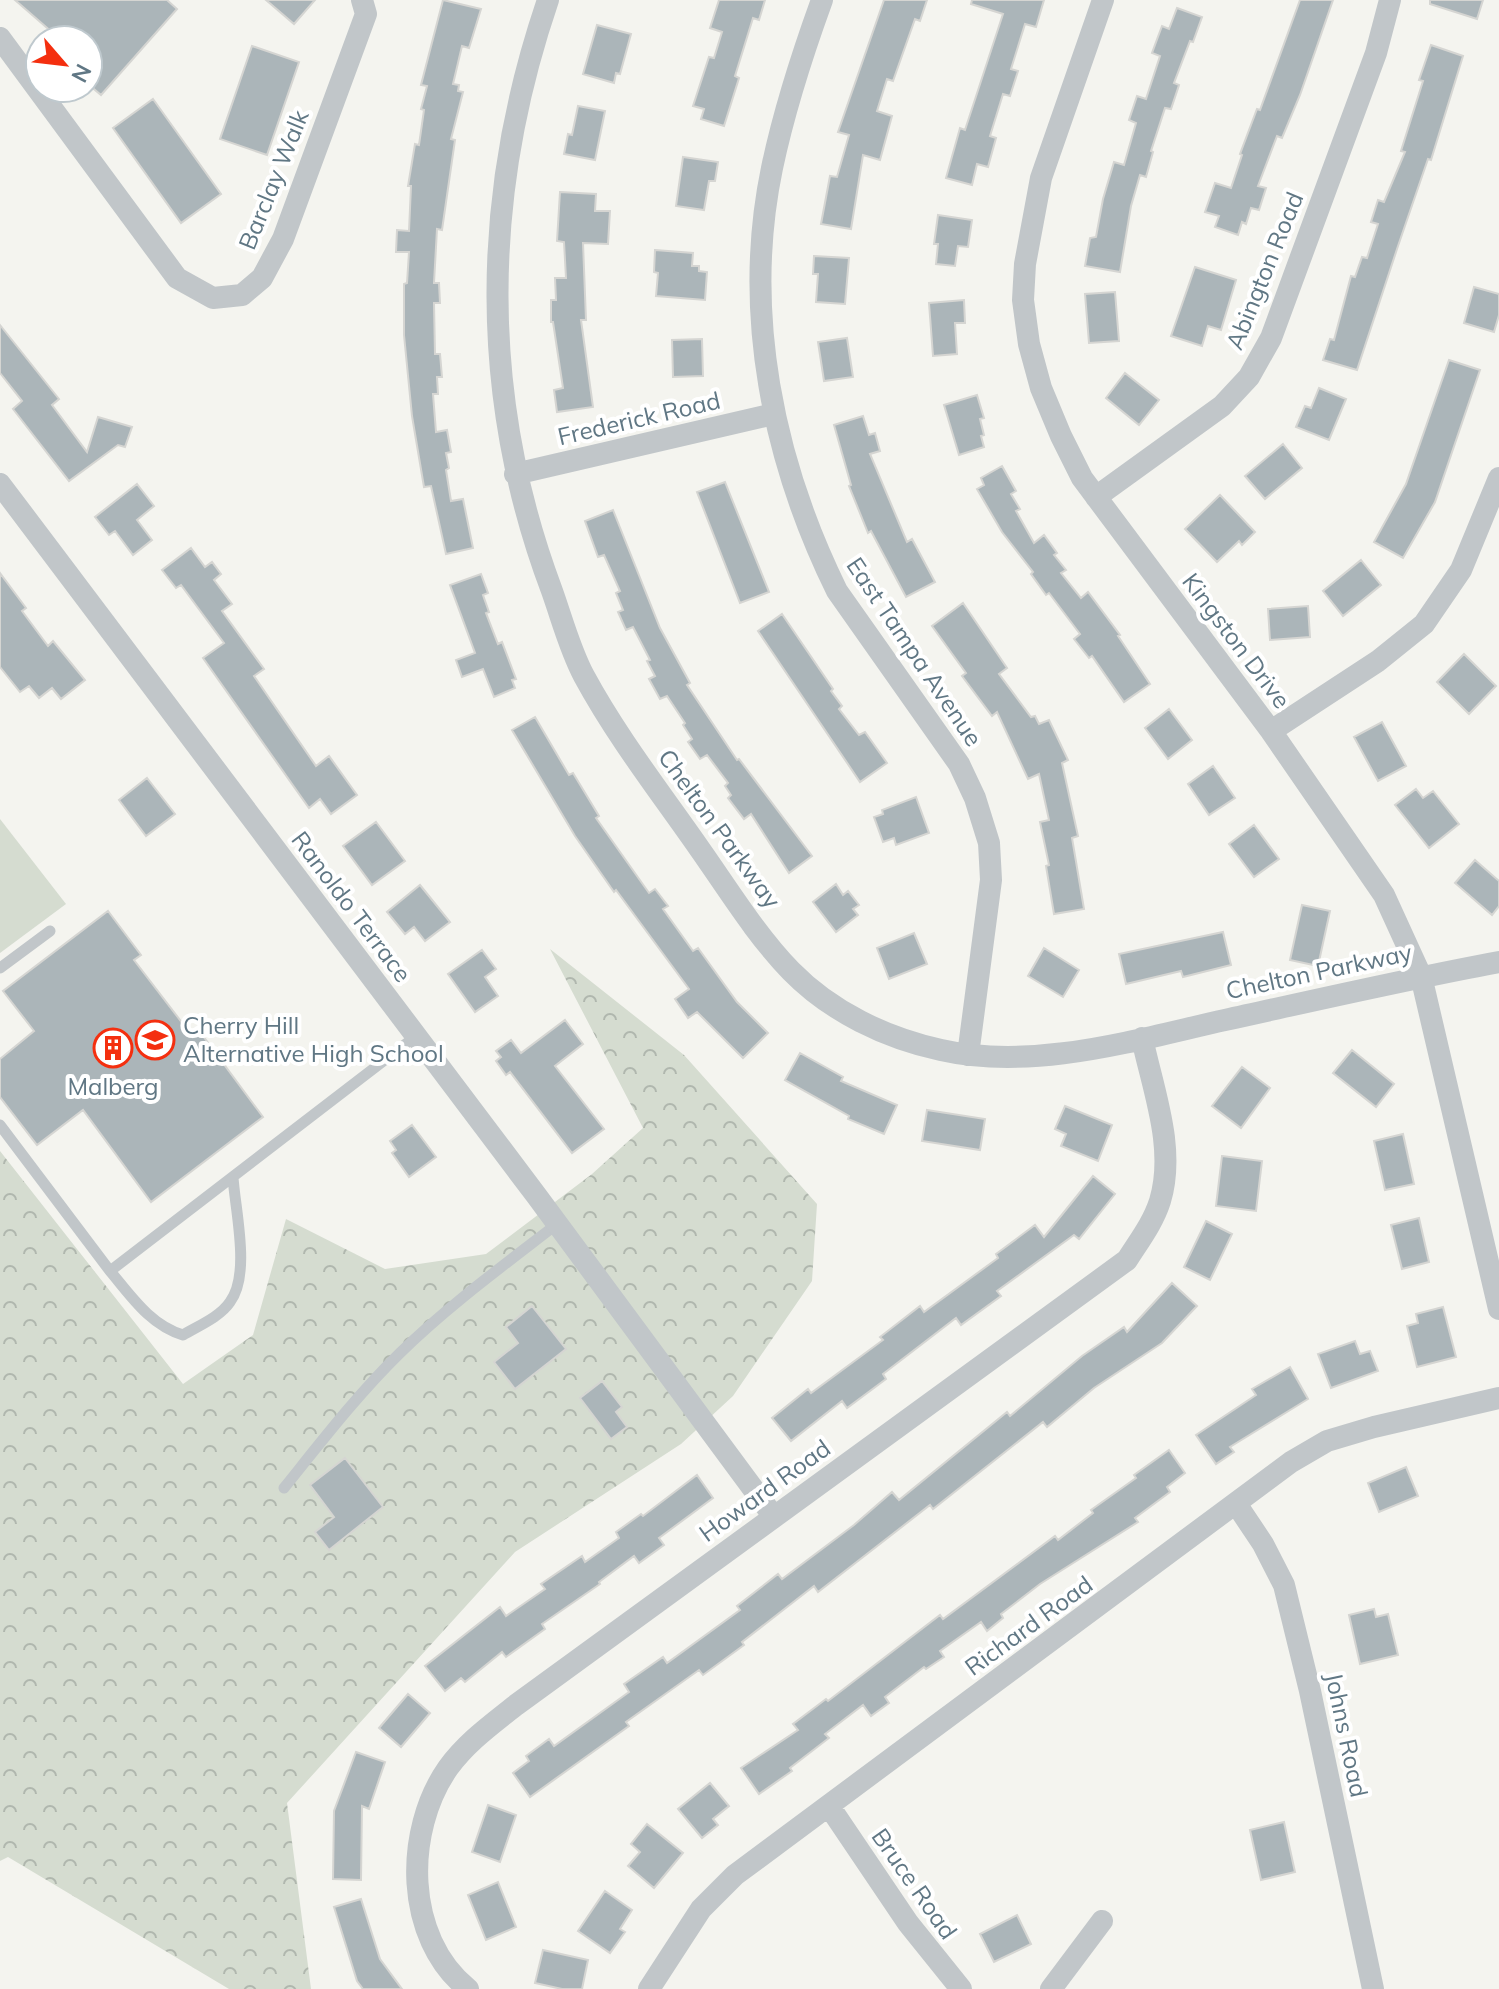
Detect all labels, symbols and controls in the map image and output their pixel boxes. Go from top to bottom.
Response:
north arrow [24,24,104,104]
text: N [65,59,98,87]
street label: Barclay Walk [231,105,315,254]
street label: Abington Road [1219,187,1309,354]
street label: Frederick Road [554,385,723,451]
street label: East Tampa Avenue [840,551,989,752]
street label: Kingston Drive [1176,567,1297,714]
street label: Chelton Parkway [652,743,788,914]
street label: Ranoldo Terrace [285,825,418,988]
street label: Chelton Parkway [1223,937,1415,1005]
place label: Cherry Hill Alternative High School [183,1010,444,1068]
school or university icon: Cherry Hill Alternative High School [134,1019,176,1061]
building icon: Malberg [92,1027,134,1069]
place label: Malberg [67,1071,159,1101]
street label: Howard Road [693,1433,836,1548]
street label: Richard Road [959,1569,1098,1682]
street label: Johns Road [1319,1670,1375,1800]
street label: Bruce Road [866,1822,964,1945]

